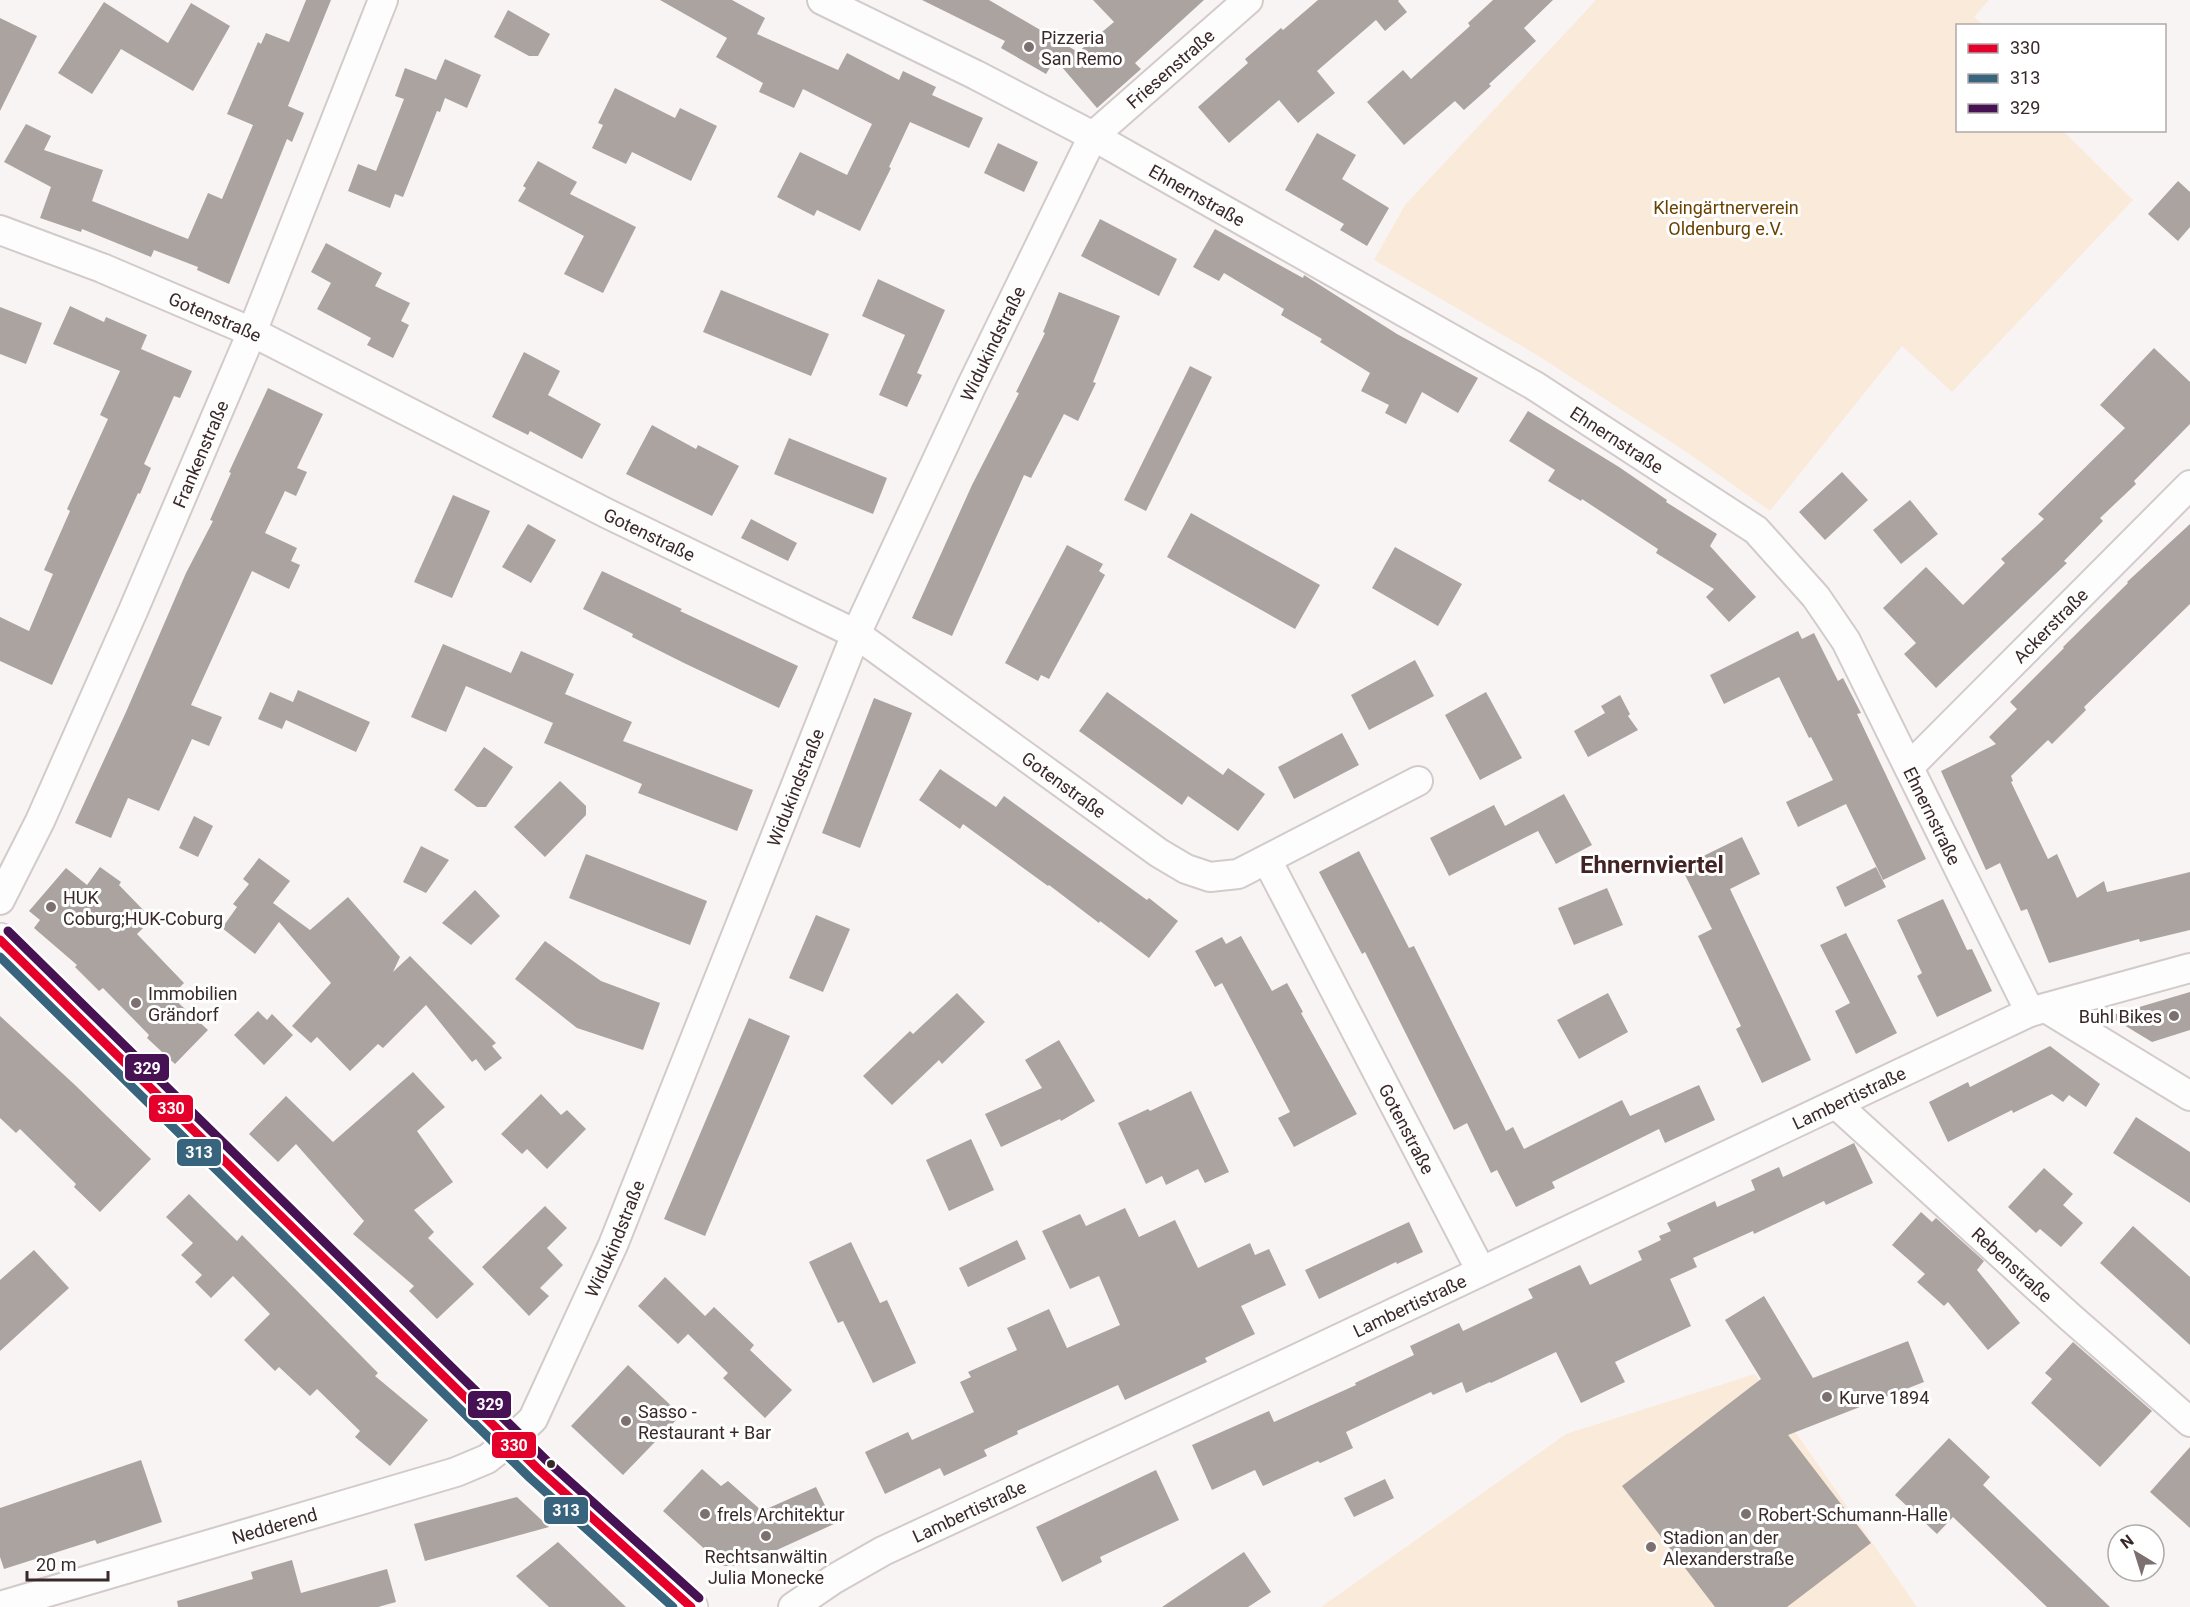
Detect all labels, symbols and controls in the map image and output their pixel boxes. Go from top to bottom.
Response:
street label: Friesenstraße [1122,24,1218,112]
legend [1956,24,2166,132]
place label: Pizzeria San Remo [1041,27,1123,69]
text: 330 [2010,37,2040,58]
marker: Pizzeria San Remo [1022,40,1036,54]
text: 313 [2010,67,2040,88]
text: 329 [2010,97,2040,118]
street label: Ehnernstraße [1146,160,1249,230]
park label: Kleingärtnerverein Oldenburg e.V. [1653,197,1799,239]
street label: Widukindstraße [956,282,1029,404]
street label: Gotenstraße [166,287,265,346]
street label: Frankenstraße [168,397,232,511]
street label: Ehnernstraße [1567,402,1668,477]
street label: Gotenstraße [601,503,699,565]
street label: Ackerstraße [2009,584,2092,667]
street label: Widukindstraße [762,725,828,849]
street label: Gotenstraße [1018,747,1110,822]
street label: Ehnernstraße [1900,763,1966,868]
district label: Ehnernviertel [1580,851,1724,879]
place label: HUK Coburg;HUK-Coburg [63,887,223,929]
marker: HUK Coburg;HUK-Coburg [44,900,58,914]
place label: Immobilien Grändorf [148,983,237,1025]
marker: Immobilien Grändorf [129,996,143,1010]
place label: Buhl Bikes [2079,1006,2162,1027]
marker: Buhl Bikes [2167,1009,2181,1023]
line badge: 329 [124,1053,170,1082]
text: 329 [133,1059,161,1078]
street label: Lambertistraße [1789,1062,1909,1133]
street label: Gotenstraße [1375,1080,1439,1177]
line badge: 330 [148,1094,194,1123]
text: 330 [157,1099,185,1118]
line badge: 313 [176,1138,222,1167]
text: 313 [185,1143,213,1162]
street label: Widukindstraße [580,1177,648,1300]
street label: Rebenstraße [1968,1223,2057,1306]
street label: Lambertistraße [1349,1270,1469,1341]
place label: Kurve 1894 [1839,1387,1929,1408]
line badge: 329 [467,1390,512,1419]
marker: Kurve 1894 [1820,1390,1834,1404]
text: 329 [476,1395,504,1414]
place label: Sasso - Restaurant + Bar [638,1401,771,1443]
marker: Sasso - Restaurant + Bar [619,1414,633,1428]
line badge: 330 [491,1431,537,1459]
text: 330 [500,1436,528,1455]
unlabelled marker [545,1458,557,1470]
street label: Lambertistraße [909,1476,1029,1546]
line badge: 313 [543,1496,589,1525]
text: 313 [552,1501,580,1520]
street label: Nedderend [229,1503,319,1548]
place label: frels Architektur [717,1504,845,1525]
place label: Robert-Schumann-Halle [1758,1504,1948,1525]
marker: frels Architektur [698,1507,712,1521]
marker: Robert-Schumann-Halle [1739,1507,1753,1521]
north arrow [2106,1523,2166,1583]
place label: Stadion an der Alexanderstraße [1663,1527,1794,1569]
marker: Rechtsanwältin Julia Monecke [759,1529,773,1543]
text: N [2117,1531,2137,1553]
marker: Stadion an der Alexanderstraße [1644,1540,1658,1554]
scale bar [27,1544,108,1582]
place label: Rechtsanwältin Julia Monecke [705,1546,827,1588]
text: 20 m [36,1554,76,1575]

